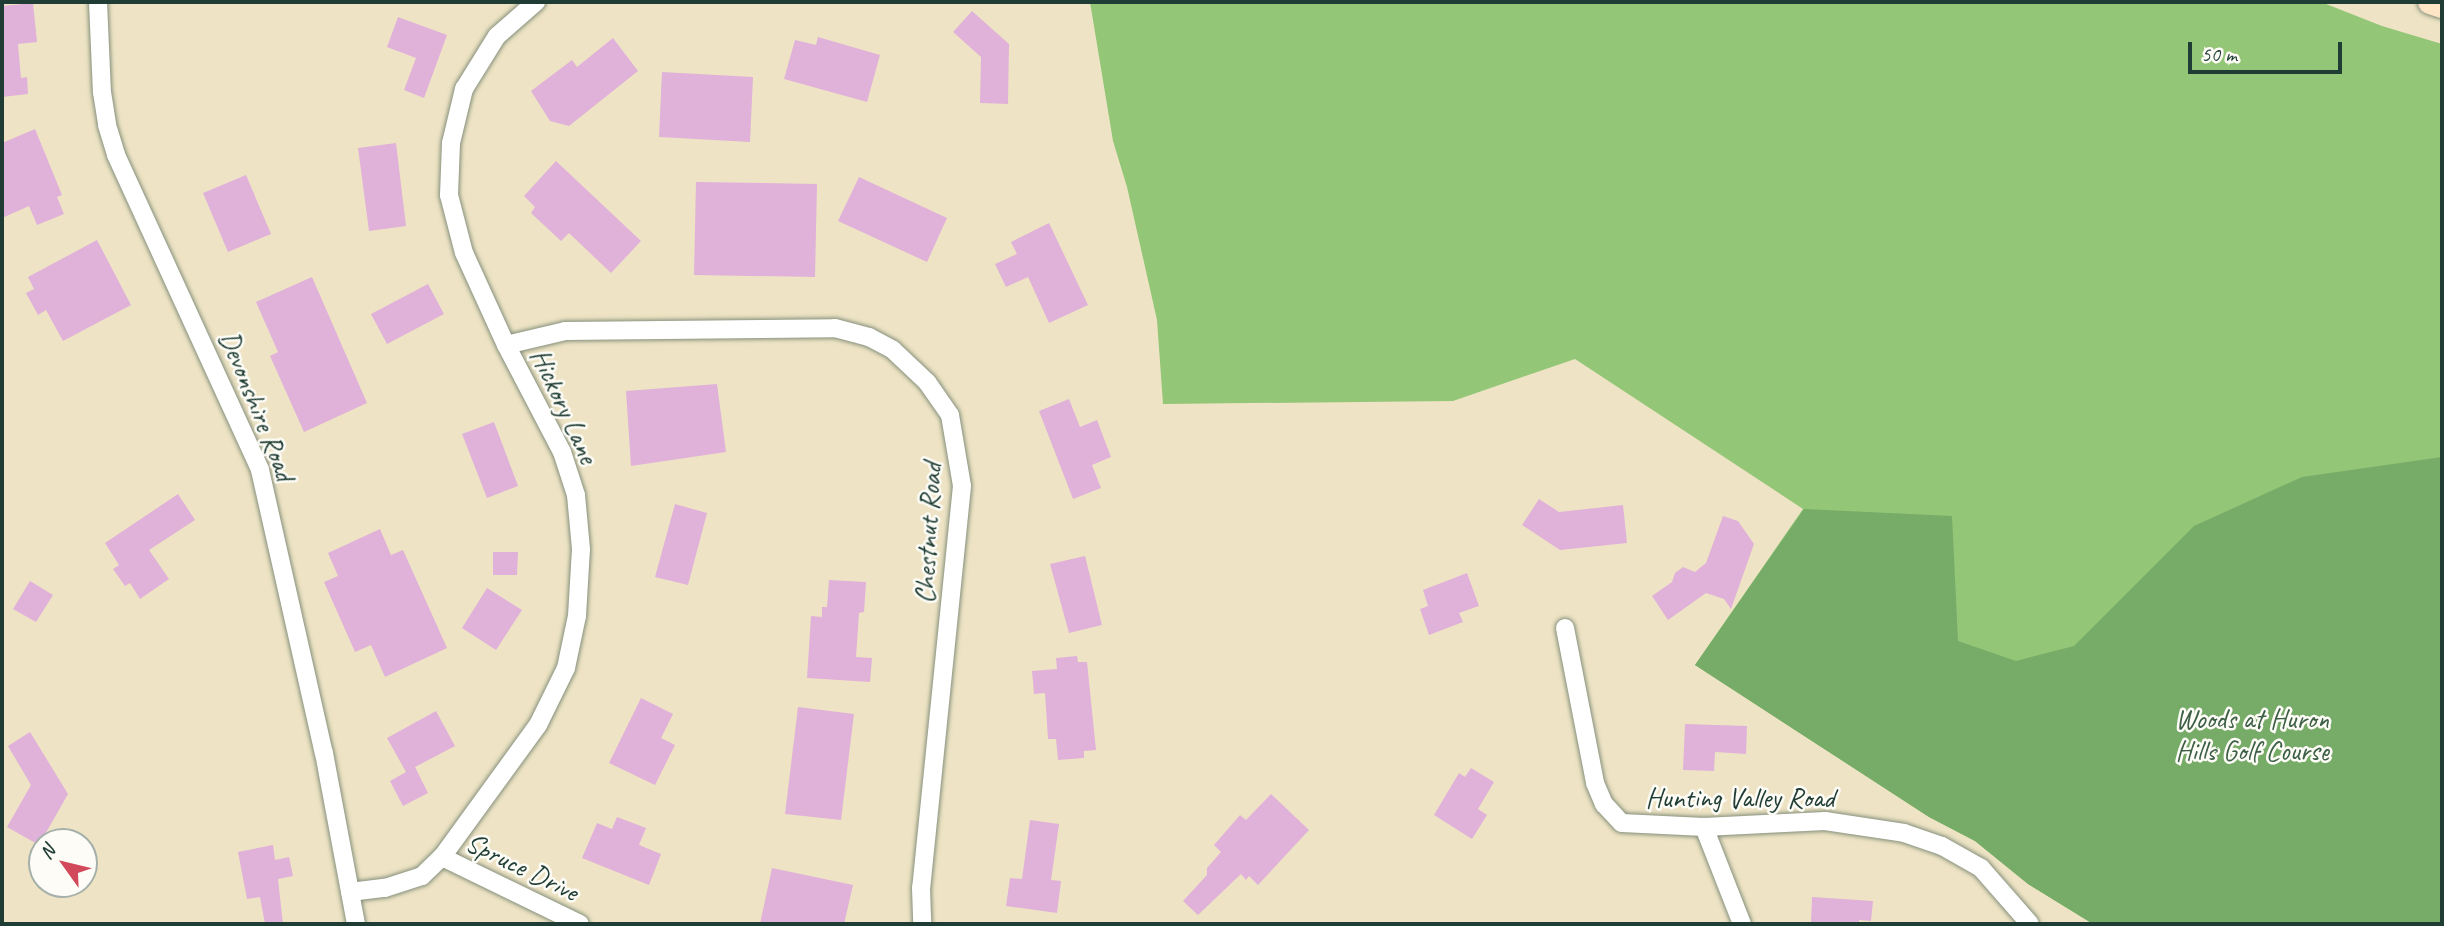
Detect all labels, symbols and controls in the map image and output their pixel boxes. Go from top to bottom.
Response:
scale bar [2192,28,2346,72]
text: 50 m [2201,41,2237,67]
street label: Devonshire Road [212,326,302,486]
street label: Hickory Lane [523,343,605,469]
street label: Chestnut Road [908,462,948,604]
park label: Woods at Huron Hills Golf Course [2175,702,2329,768]
street label: Hunting Valley Road [1646,781,1834,815]
street label: Spruce Drive [460,825,584,909]
north arrow [28,828,98,898]
text: N [34,841,60,864]

